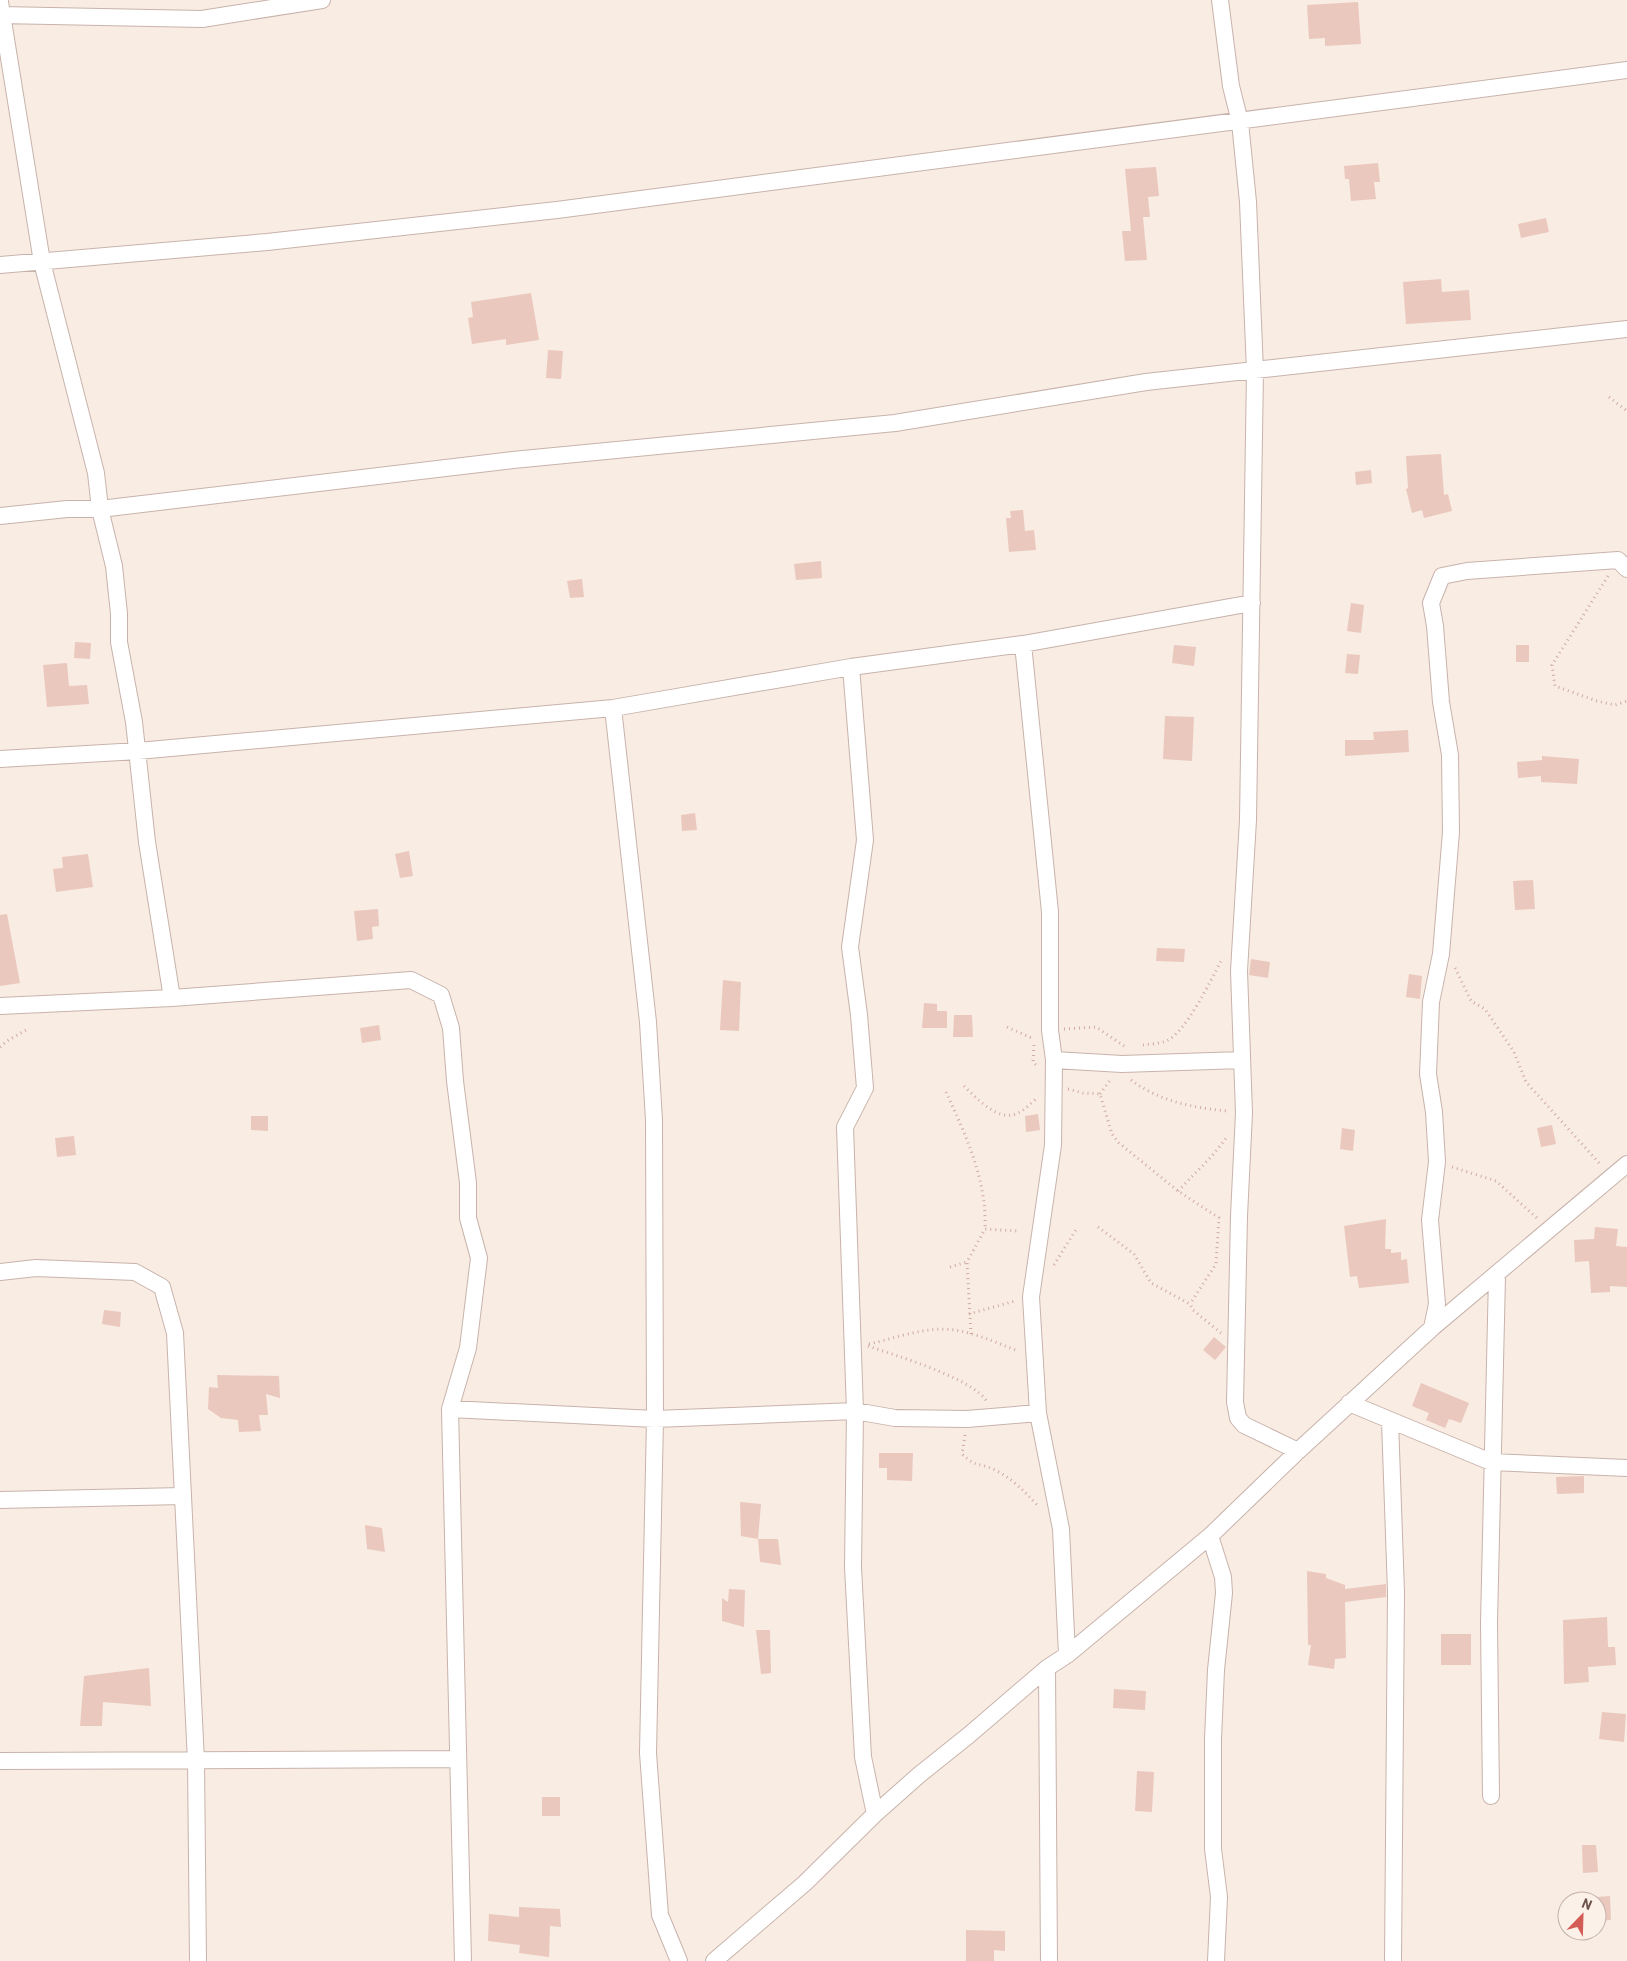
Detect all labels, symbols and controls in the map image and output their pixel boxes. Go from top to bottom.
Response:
north arrow [1557,1891,1607,1941]
text: N [1580,1894,1595,1913]

